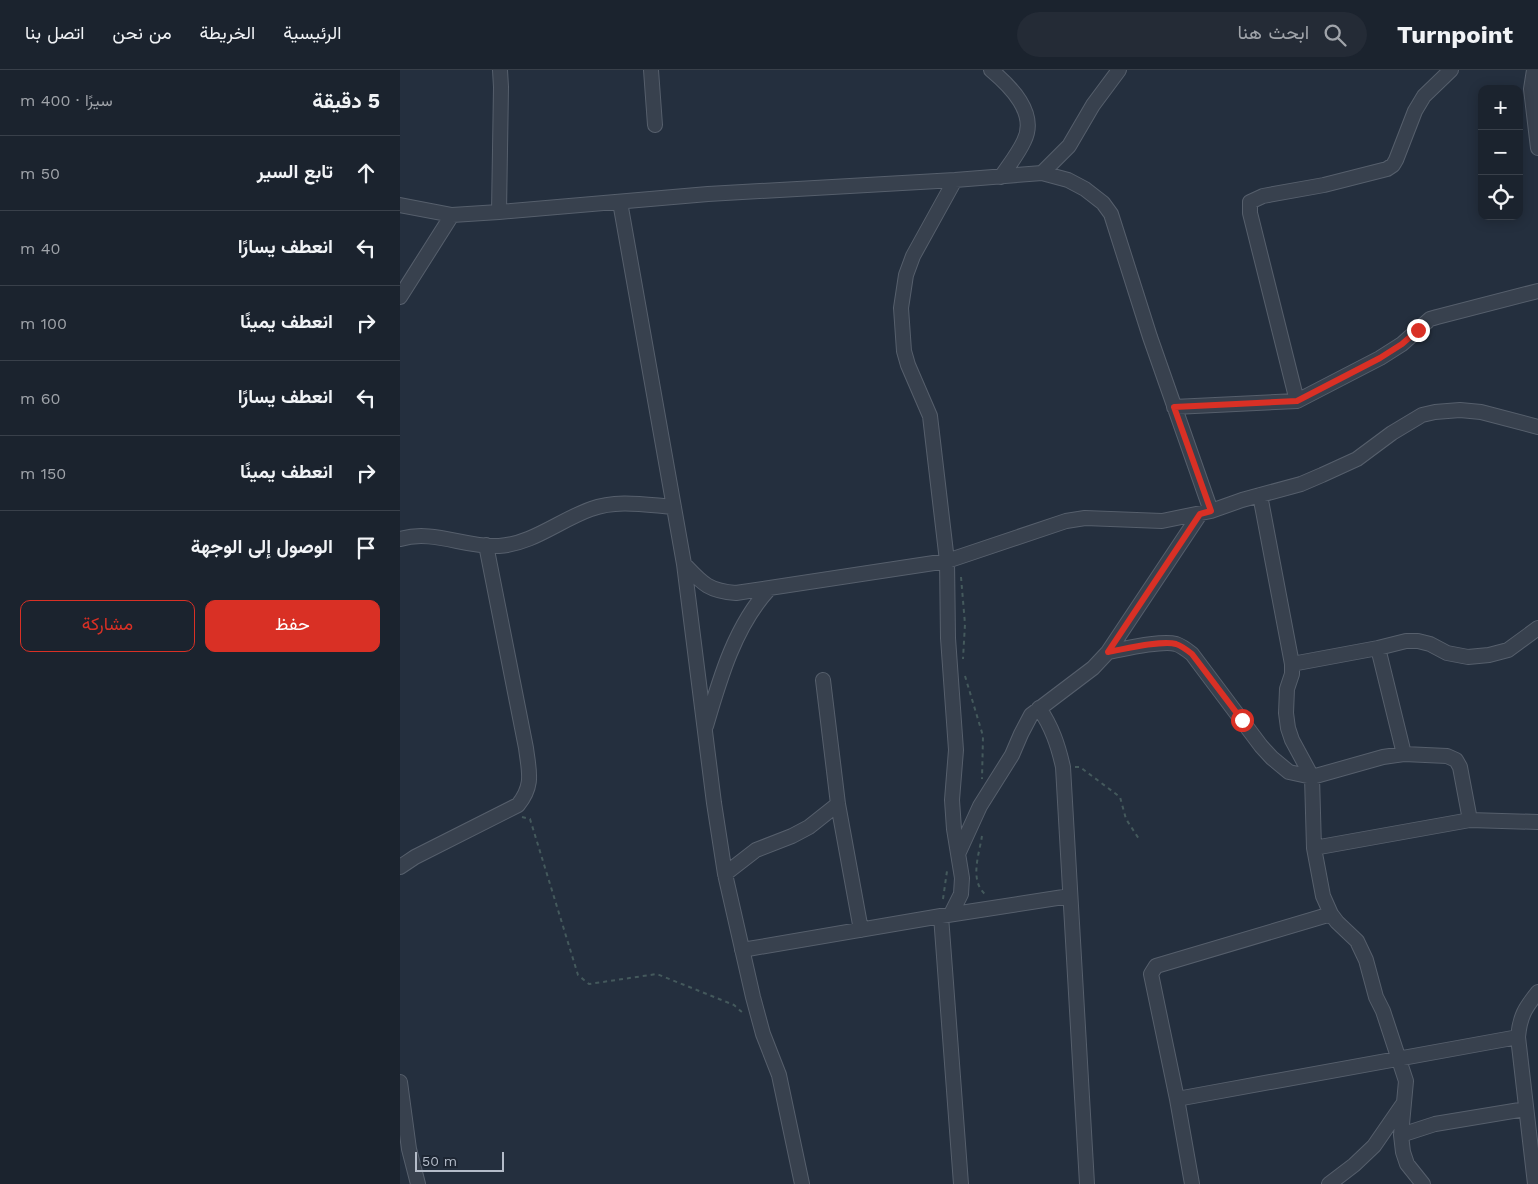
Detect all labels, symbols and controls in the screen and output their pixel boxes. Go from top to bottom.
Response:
search box [1017,12,1367,57]
text: ابحث هنا [1237,21,1309,44]
icon: search [1321,21,1349,49]
text: Turnpoint [1397,21,1513,49]
text: اتصل بنا [25,22,84,43]
text: من نحن [112,22,172,43]
text: الخريطة [200,22,255,43]
text: الرئيسية [283,22,341,43]
map controls [1478,85,1523,220]
button: + [1478,85,1523,130]
text: 5 دقيقة [312,88,380,113]
text: سيرًا · 400 m [20,91,113,110]
button: − [1478,130,1523,175]
icon: ahead [352,159,380,187]
text: تابع السير [257,160,333,183]
text: 50 m [20,164,60,183]
button: locate [1478,175,1523,220]
icon: left [352,234,380,262]
text: انعطف يسارًا [238,235,333,258]
text: 40 m [20,239,60,258]
icon: right [352,309,380,337]
text: انعطف يمينًا [240,310,333,333]
text: 100 m [20,314,67,333]
route end [1407,319,1430,342]
icon: left [352,384,380,412]
text: انعطف يسارًا [238,385,333,408]
text: 60 m [20,389,60,408]
icon: right [352,459,380,487]
text: انعطف يمينًا [240,460,333,483]
text: 150 m [20,464,66,483]
icon: arrive [352,534,380,562]
text: الوصول إلى الوجهة [191,535,333,558]
button: مشاركة [20,600,195,652]
button: حفظ [205,600,380,652]
route start [1231,709,1254,732]
scale bar [415,1149,504,1172]
text: 50 m [422,1153,457,1169]

